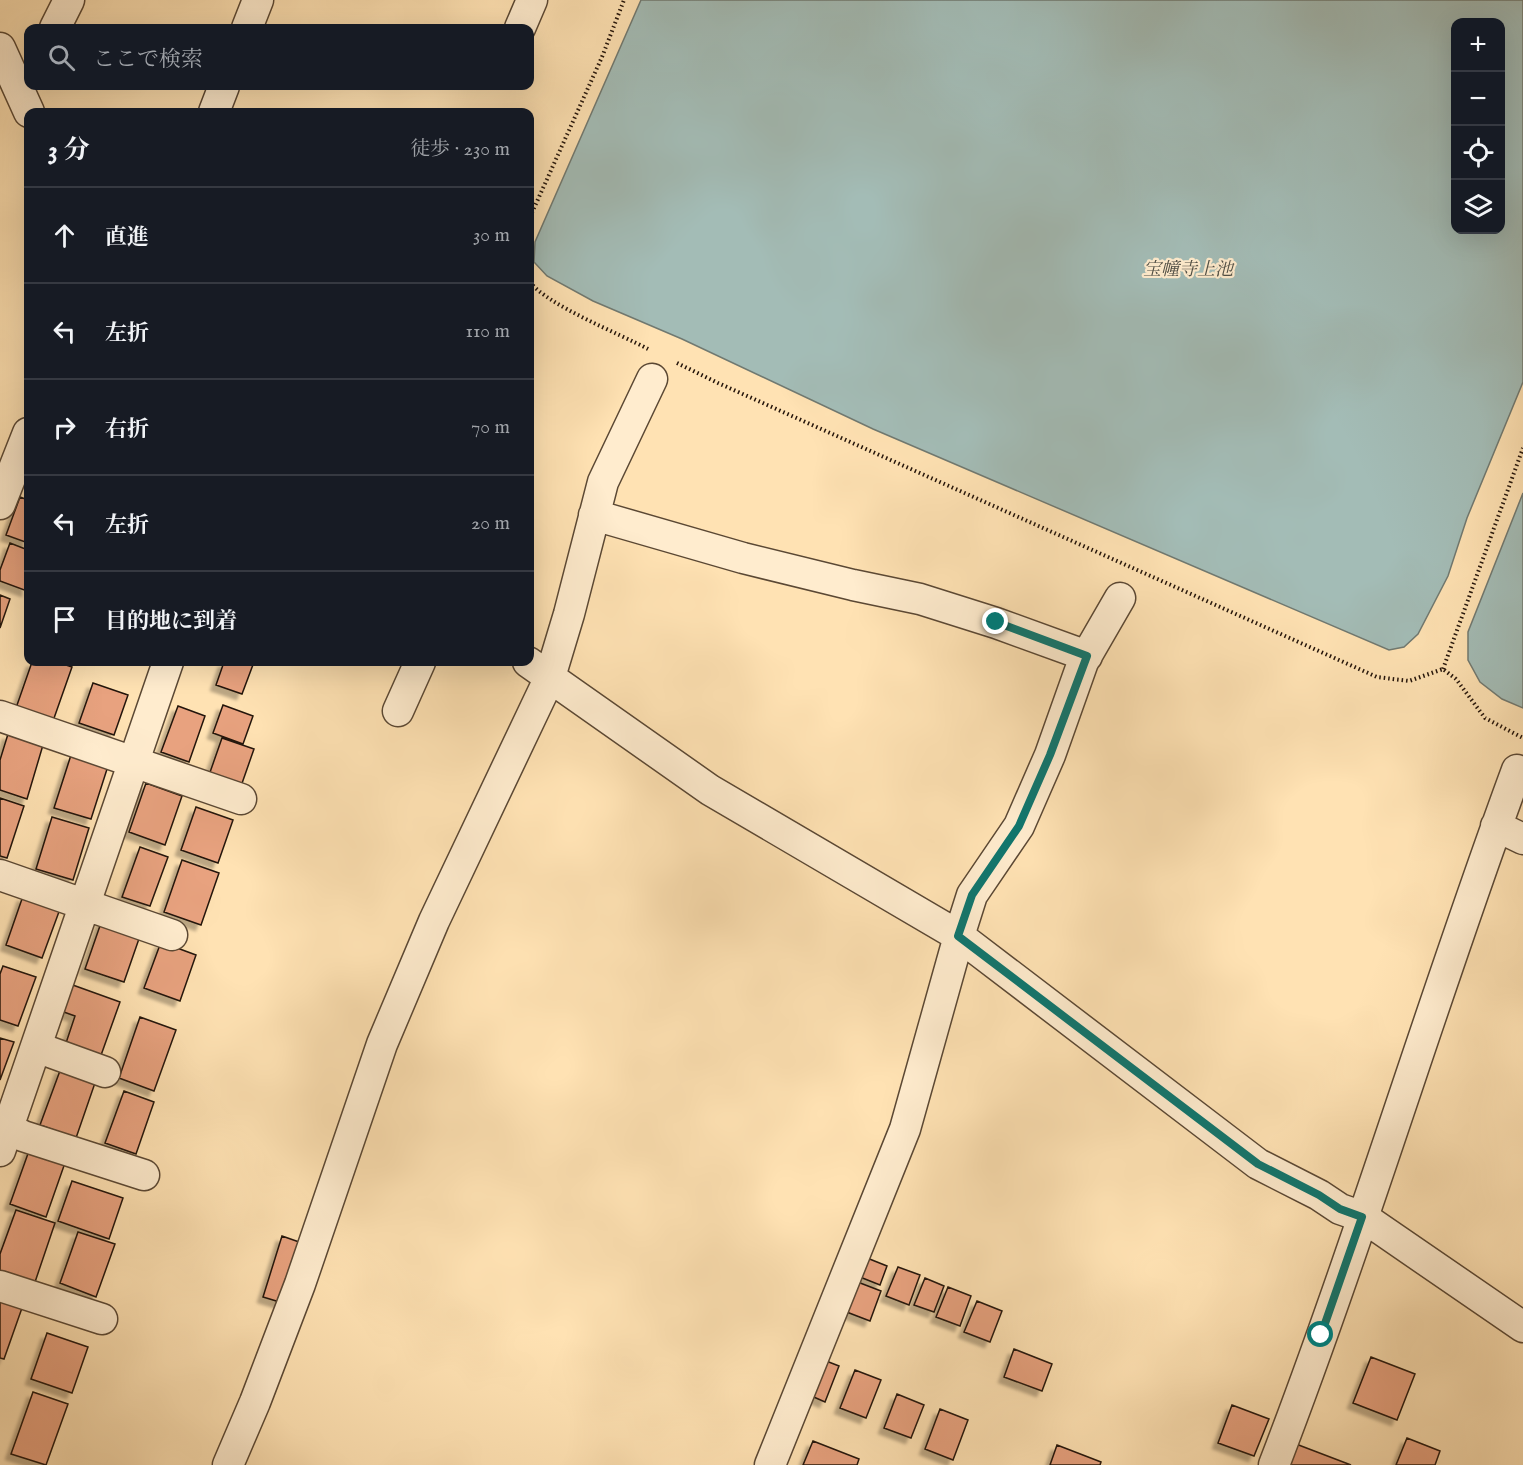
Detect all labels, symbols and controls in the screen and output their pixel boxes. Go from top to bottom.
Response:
map controls [1451,18,1505,234]
button: + [1451,18,1505,72]
search box [24,24,534,90]
icon: search [45,41,78,74]
text: ここで検索 [93,46,203,74]
button: − [1451,72,1505,126]
button: locate [1451,126,1505,180]
text: 3 分 [48,134,89,167]
text: 徒歩 · 230 m [410,137,510,162]
button: layers [1451,180,1505,234]
icon: ahead [48,219,81,252]
text: 30 m [473,223,510,248]
text: 直進 [105,224,149,252]
water label: 宝幢寺上池 [1143,259,1235,282]
icon: left [48,315,81,348]
text: 110 m [466,319,510,344]
text: 左折 [105,320,149,348]
icon: right [48,411,81,444]
text: 70 m [471,415,510,440]
text: 右折 [105,416,149,444]
icon: left [48,507,81,540]
text: 20 m [471,511,510,536]
text: 左折 [105,512,149,540]
icon: arrive [48,603,81,636]
text: 目的地に到着 [105,608,237,636]
route end [982,608,1008,634]
route start [1307,1321,1333,1347]

